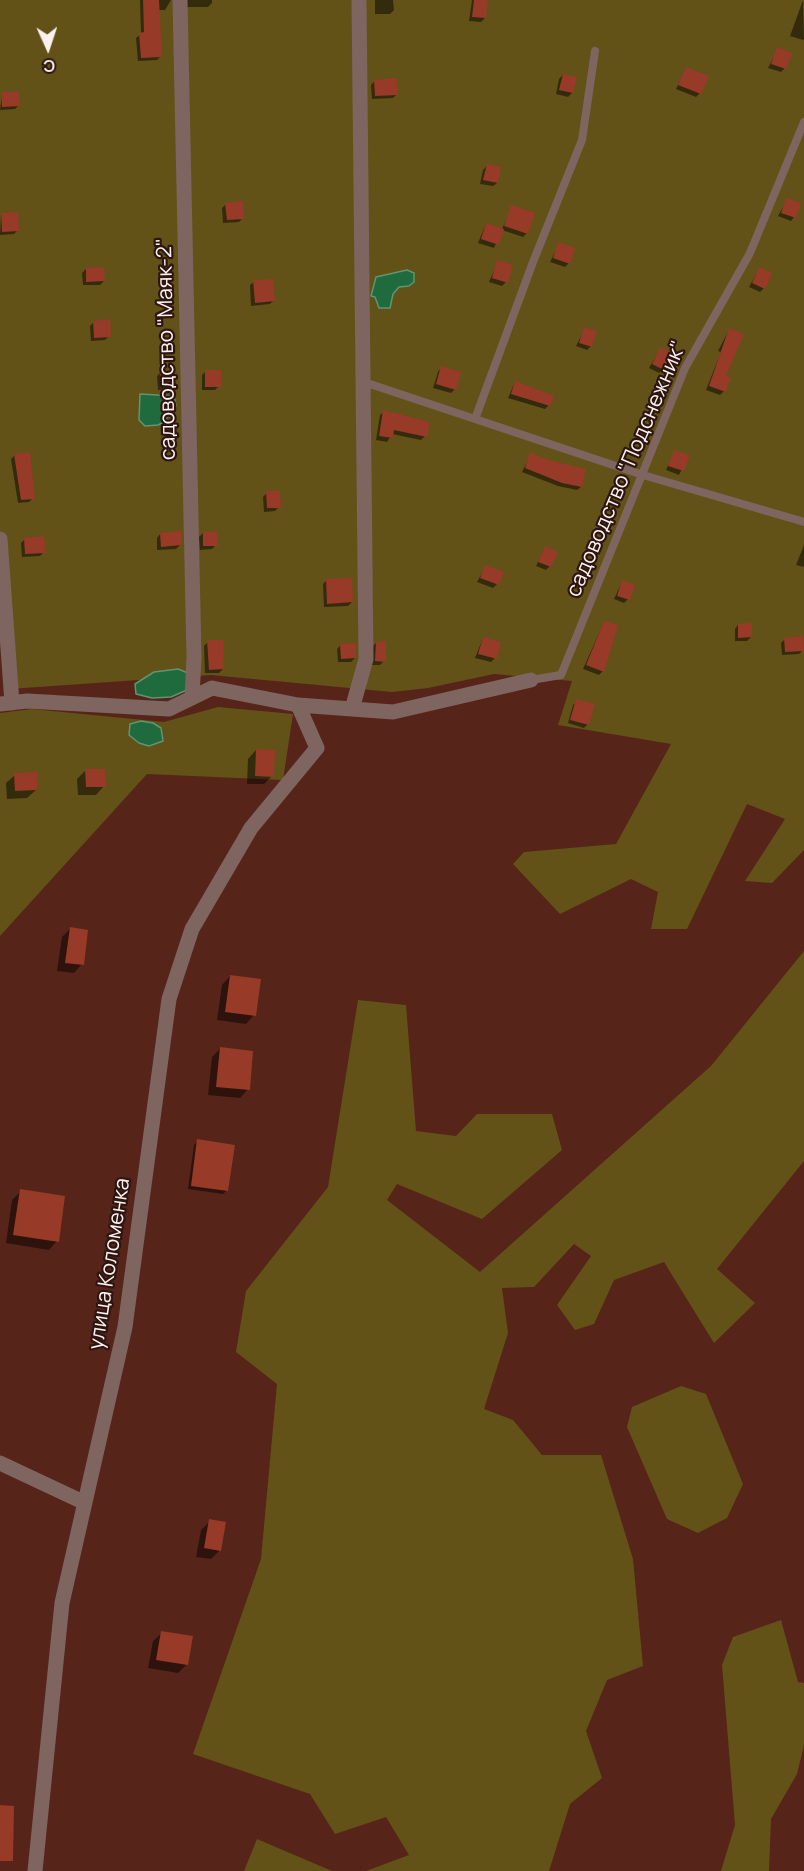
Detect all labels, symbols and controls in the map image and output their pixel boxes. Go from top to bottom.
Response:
north arrow [18,18,78,78]
text: С [42,55,55,77]
street label: садоводство "Маяк-2" [152,238,182,460]
street label: садоводство "Подснежник" [562,337,692,601]
street label: улица Коломенка [84,1176,136,1352]

